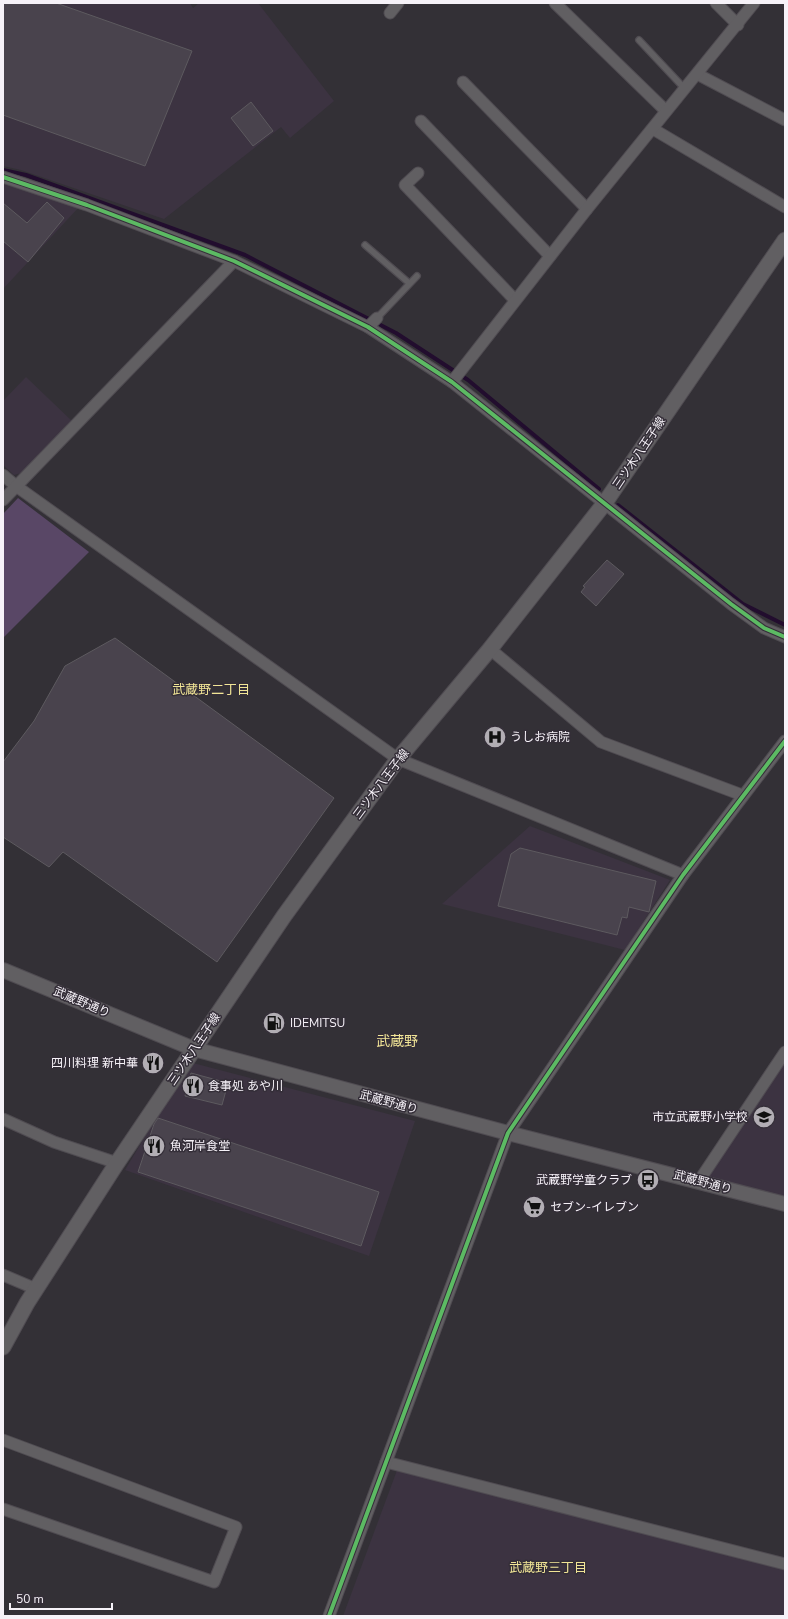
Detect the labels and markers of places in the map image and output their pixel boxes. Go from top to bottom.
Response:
hospital icon: うしお病院 [482,724,508,750]
place label: うしお病院 [510,729,570,745]
fuel station icon: IDEMITSU [261,1010,287,1036]
place label: IDEMITSU [290,1015,345,1031]
restaurant icon: 四川料理 新中華 [140,1050,166,1076]
place label: 四川料理 新中華 [51,1055,138,1071]
restaurant icon: 食事処 あや川 [180,1073,206,1099]
place label: 食事処 あや川 [208,1078,283,1094]
school or university icon: 市立武蔵野小学校 [751,1104,777,1130]
place label: 市立武蔵野小学校 [652,1109,748,1125]
restaurant icon: 魚河岸食堂 [141,1133,167,1159]
place label: 魚河岸食堂 [170,1138,230,1154]
bus stop icon: 武蔵野学童クラブ [635,1167,661,1193]
place label: 武蔵野学童クラブ [536,1172,632,1188]
supermarket icon: セブン-イレブン [521,1194,547,1220]
place label: セブン-イレブン [550,1199,639,1215]

